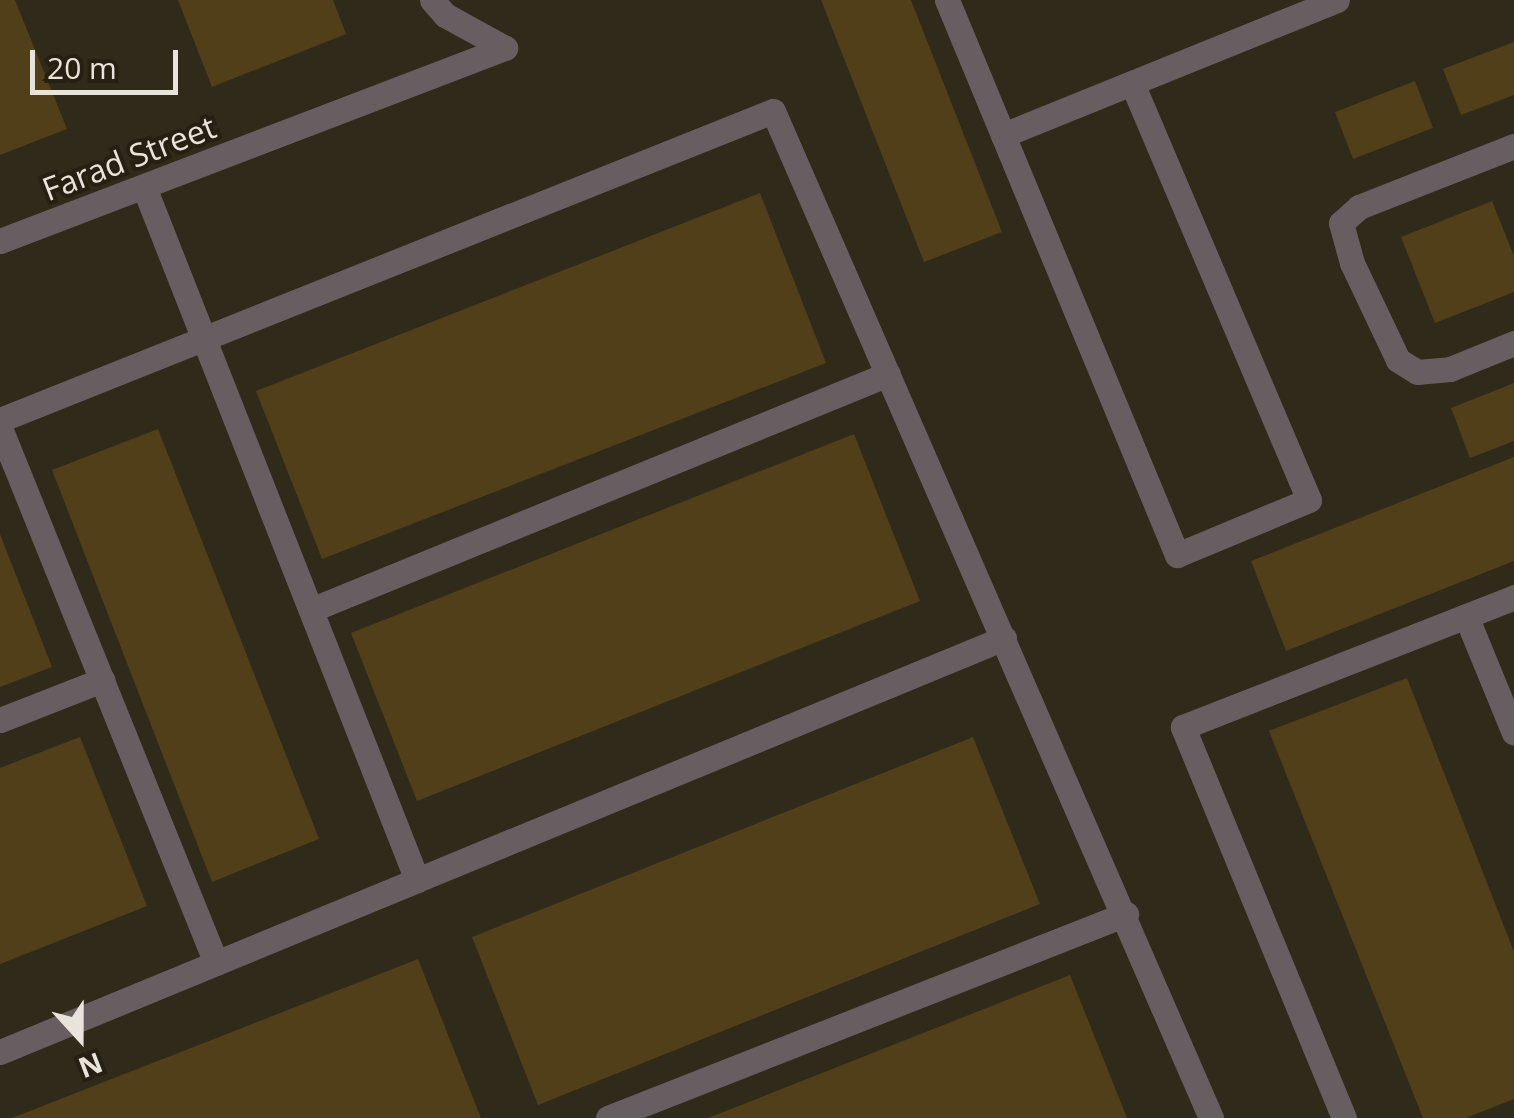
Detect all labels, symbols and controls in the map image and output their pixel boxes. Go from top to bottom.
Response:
scale bar [35,30,182,92]
text: 20 m [47,47,117,88]
street label: Farad Street [37,107,221,209]
north arrow [30,988,130,1088]
text: N [73,1044,108,1088]

